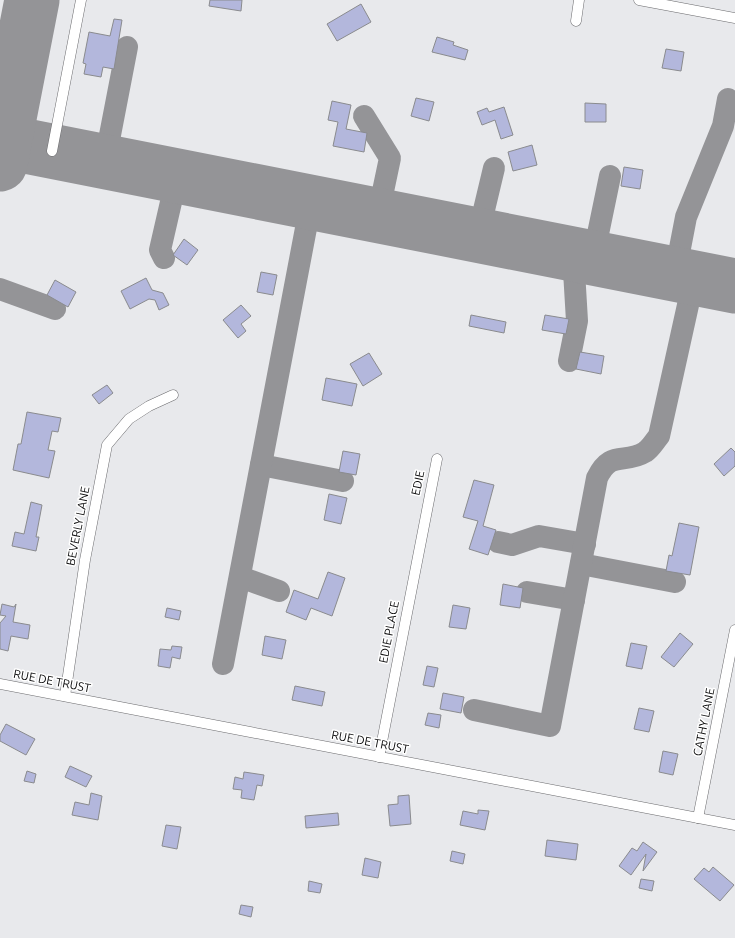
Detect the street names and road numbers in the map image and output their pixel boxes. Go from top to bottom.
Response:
street label: EDIE [409,469,427,496]
street label: BEVERLY LANE [63,485,92,567]
street label: EDIE PLACE [376,599,401,664]
street label: RUE DE TRUST [12,667,92,694]
street label: CATHY LANE [691,687,717,757]
street label: RUE DE TRUST [330,728,410,755]

